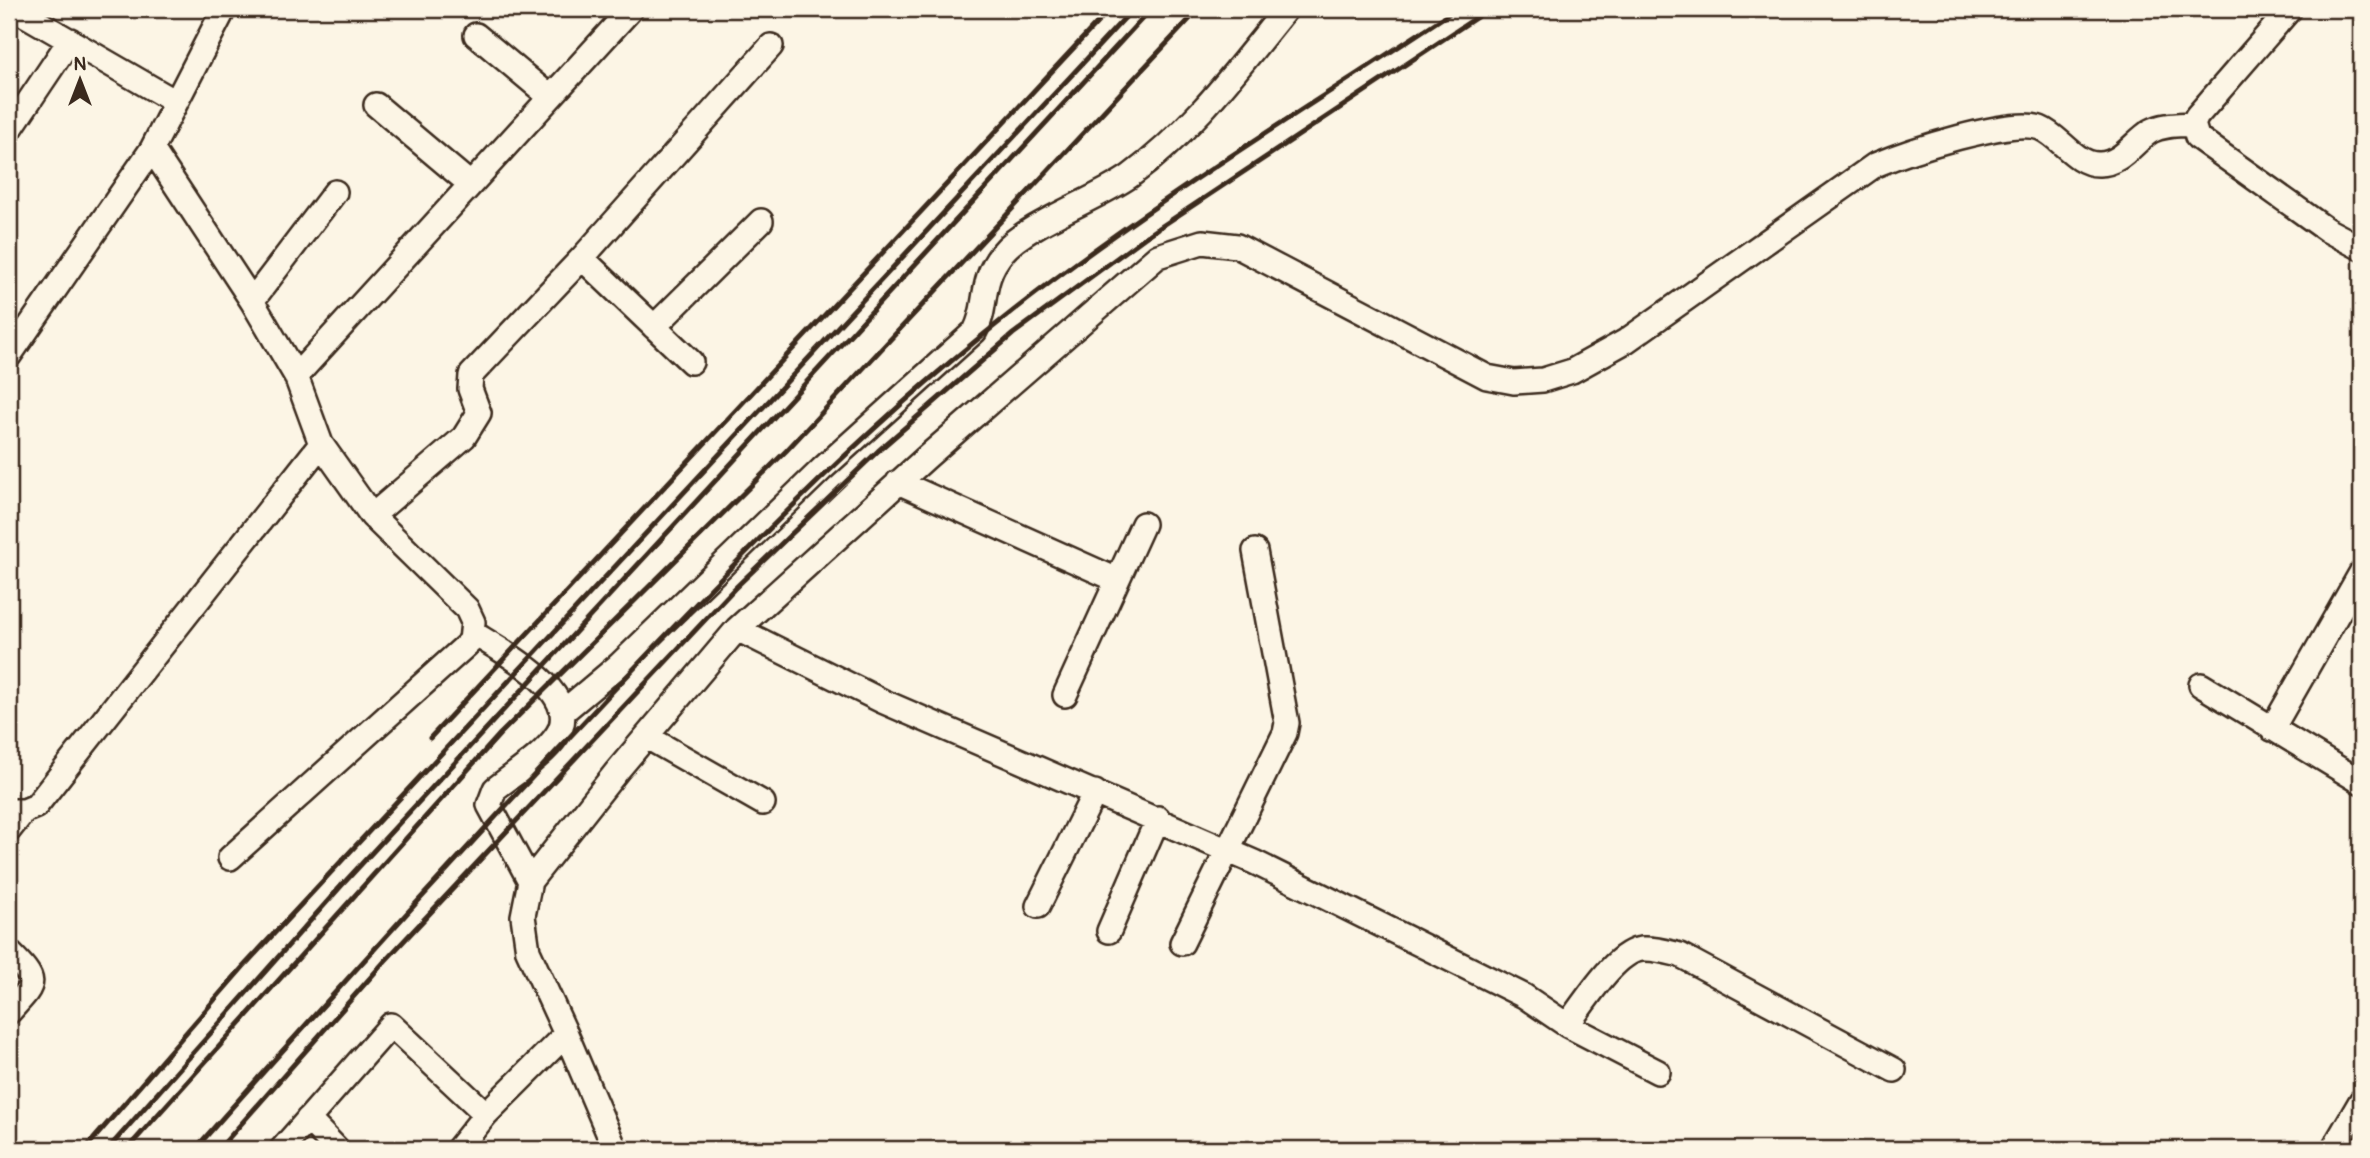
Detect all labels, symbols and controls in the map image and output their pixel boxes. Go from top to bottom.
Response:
north arrow [46,46,116,116]
text: N [74,52,87,76]

